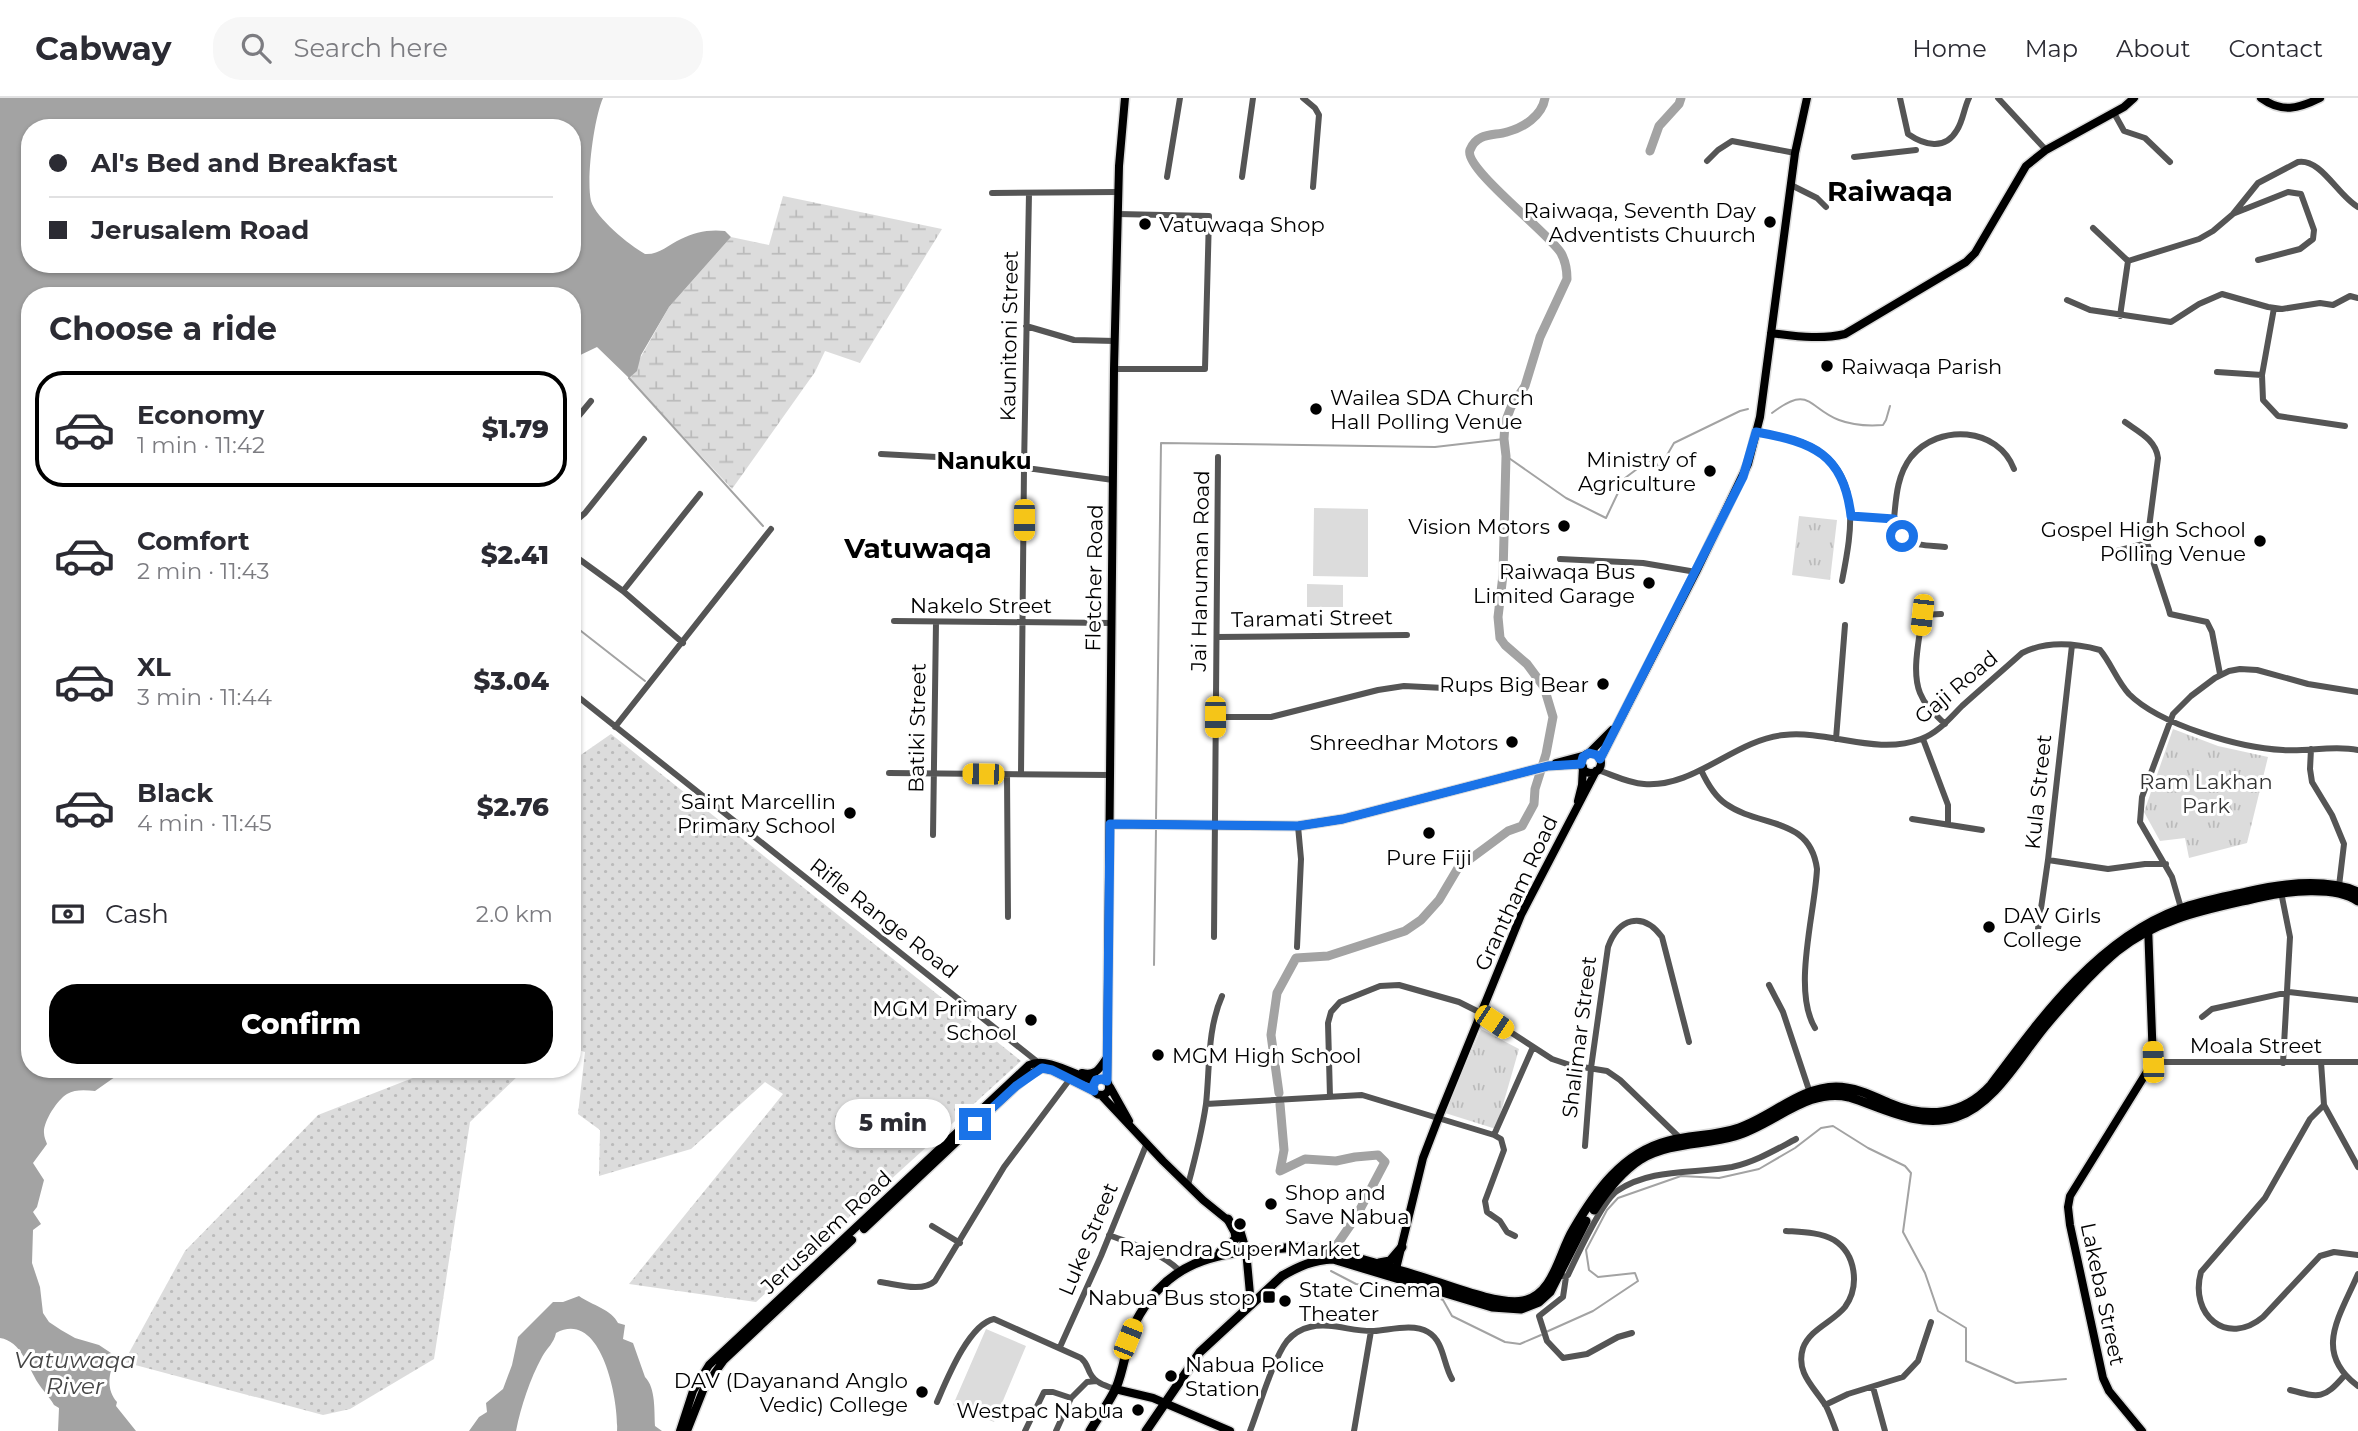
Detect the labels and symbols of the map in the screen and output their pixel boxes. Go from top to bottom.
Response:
district label: Raiwaqa [1827,174,1953,208]
place label: Raiwaqa, Seventh Day Adventists Chuurch [1524,198,1757,247]
place label: Vatuwaqa Shop [1159,212,1325,237]
marker: Raiwaqa, Seventh Day Adventists Chuurch [1762,214,1778,230]
marker: Vatuwaqa Shop [1137,216,1153,232]
street label: Kaunitoni Street [995,250,1023,422]
place label: Raiwaqa Parish [1841,354,2002,379]
marker: Raiwaqa Parish [1819,358,1835,374]
place label: Wailea SDA Church Hall Polling Venue [1330,385,1534,434]
marker: Wailea SDA Church Hall Polling Venue [1308,401,1324,417]
district label: Nanuku [936,447,1032,475]
place label: Ministry of Agriculture [1578,447,1697,496]
marker: Ministry of Agriculture [1702,463,1718,479]
street label: Jai Hanuman Road [1186,470,1214,673]
car [1014,499,1035,541]
street label: Fletcher Road [1080,504,1108,652]
place label: Vision Motors [1408,514,1550,539]
place label: Gospel High School Polling Venue [2041,517,2246,566]
marker: Vision Motors [1556,518,1572,534]
route start [1886,520,1918,552]
district label: Vatuwaqa [843,531,992,565]
marker: Gospel High School Polling Venue [2252,533,2268,549]
place label: Raiwaqa Bus Limited Garage [1473,559,1635,608]
marker: Raiwaqa Bus Limited Garage [1641,575,1657,591]
street label: Nakelo Street [910,593,1052,618]
car [1910,593,1935,637]
street label: Taramati Street [1231,604,1393,632]
street label: Gaji Road [1909,645,2003,729]
street label: Batiki Street [903,663,931,793]
place label: Rups Big Bear [1439,672,1589,697]
marker: Rups Big Bear [1595,676,1611,692]
car [1205,696,1226,738]
place label: Shreedhar Motors [1309,730,1498,755]
street label: Kula Street [2020,733,2056,851]
marker: Shreedhar Motors [1504,734,1520,750]
car [962,763,1005,785]
park label: Ram Lakhan Park [2139,769,2273,818]
place label: Saint Marcellin Primary School [677,789,836,838]
marker: Saint Marcellin Primary School [842,805,858,821]
street label: Grantham Road [1469,812,1563,974]
marker: Pure Fiji [1421,825,1437,841]
place label: Pure Fiji [1386,845,1472,870]
street label: Rifle Range Road [805,852,963,984]
place label: DAV Girls College [2003,903,2101,952]
marker: DAV Girls College [1981,919,1997,935]
street label: Shalimar Street [1557,955,1601,1119]
place label: MGM Primary School [872,996,1018,1045]
car [1471,1002,1518,1042]
marker: MGM Primary School [1023,1012,1039,1028]
street label: Moala Street [2190,1033,2322,1058]
car [2142,1041,2165,1083]
place label: MGM High School [1172,1043,1361,1068]
marker: MGM High School [1150,1047,1166,1063]
callout: 5 min [835,1100,950,1148]
route end [959,1108,991,1140]
street label: Jerusalem Road [755,1165,896,1300]
street label: Luke Street [1053,1179,1123,1299]
place label: Shop and Save Nabua [1285,1180,1410,1229]
marker: Shop and Save Nabua [1263,1196,1279,1212]
marker: Rajendra Super Market [1232,1216,1248,1232]
street label: Lakeba Street [2076,1220,2130,1368]
place label: Rajendra Super Market [1119,1236,1361,1261]
place label: State Cinema Theater [1299,1277,1441,1326]
place label: Nabua Bus stop [1088,1285,1255,1310]
marker: Nabua Bus stop [1261,1289,1277,1305]
marker: State Cinema Theater [1277,1293,1293,1309]
car [1111,1316,1146,1362]
water label: Vatuwaqa River [14,1346,136,1400]
place label: Nabua Police Station [1185,1352,1324,1401]
place label: DAV (Dayanand Anglo Vedic) College [674,1368,908,1417]
marker: Nabua Police Station [1163,1368,1179,1384]
marker: DAV (Dayanand Anglo Vedic) College [914,1384,930,1400]
place label: Westpac Nabua [956,1398,1124,1423]
marker: Westpac Nabua [1130,1402,1146,1418]

